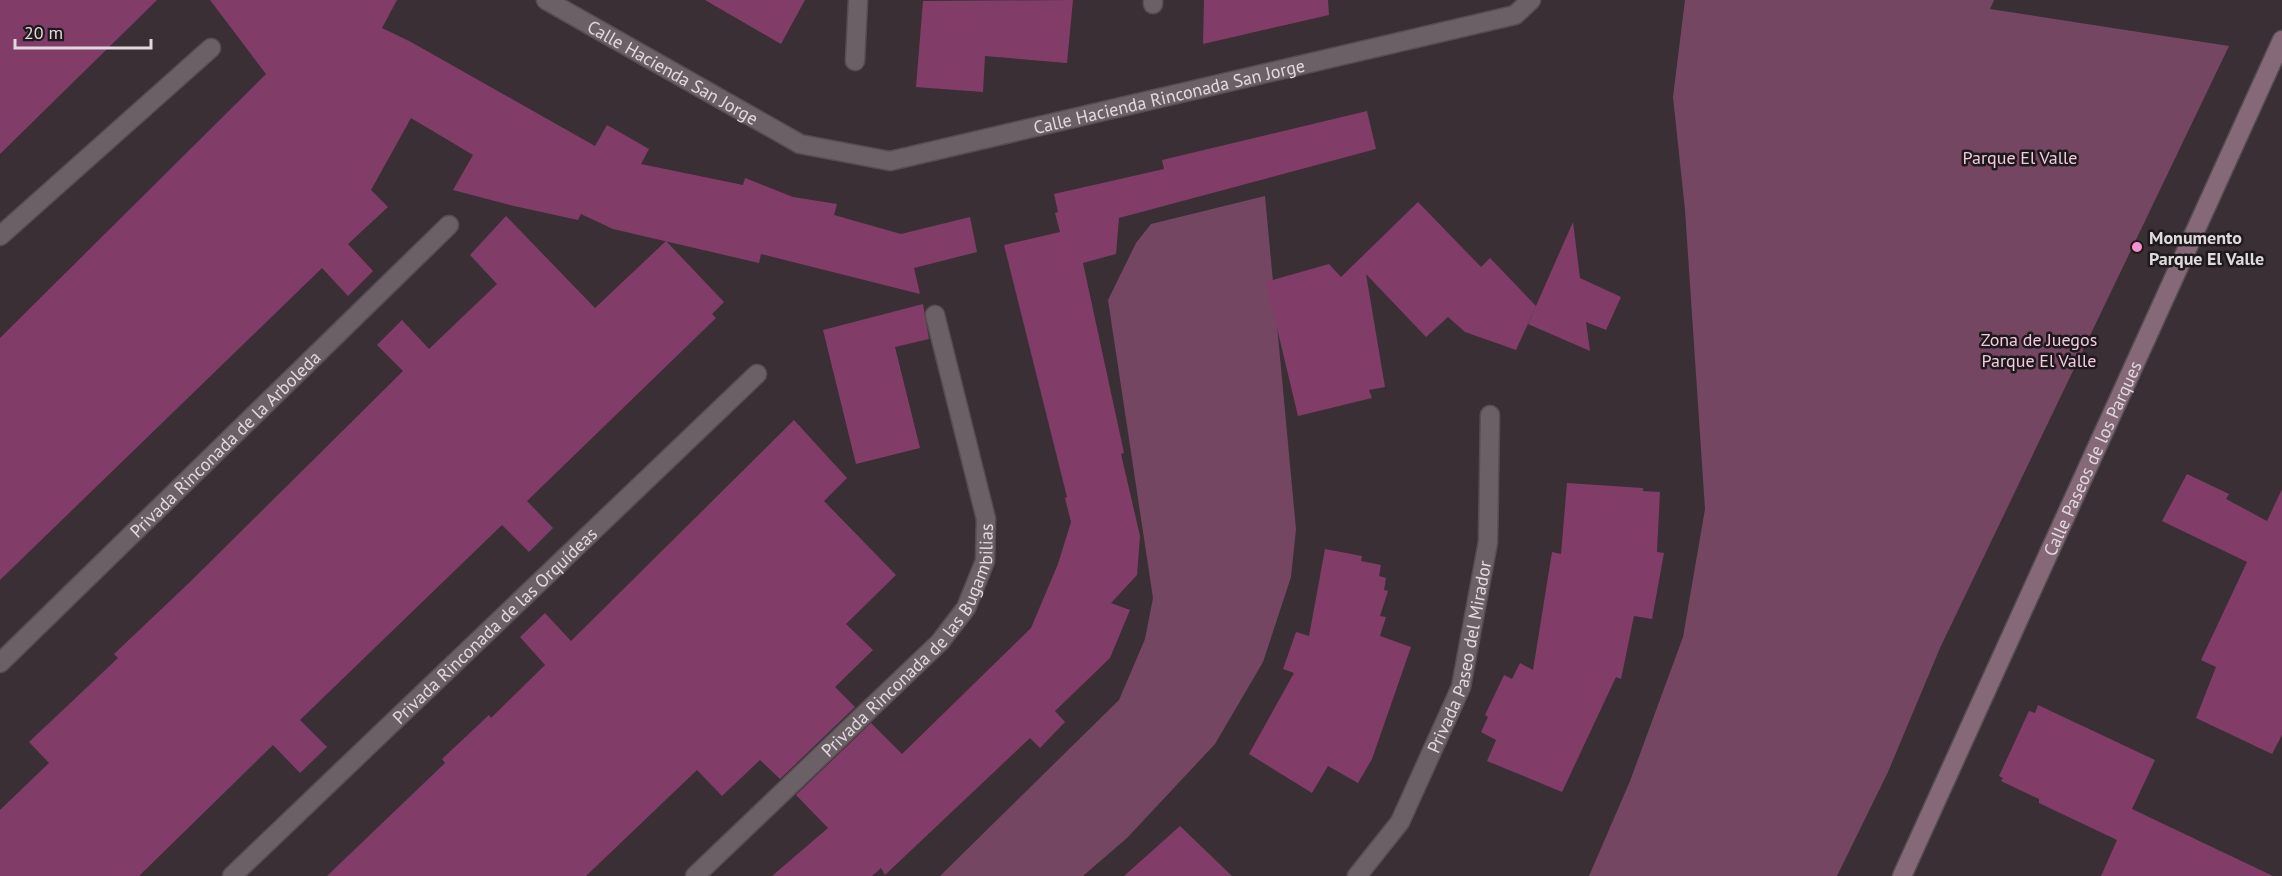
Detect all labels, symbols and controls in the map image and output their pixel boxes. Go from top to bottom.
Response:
scale bar [15,12,152,50]
street label: Calle Hacienda San Jorge [583,14,763,130]
text: 20 m [24,21,63,44]
street label: Calle Hacienda Rinconada San Jorge [1031,53,1307,139]
park label: Parque El Valle [1963,146,2077,169]
place label: Monumento Parque El Valle [2149,226,2264,270]
marker: Monumento Parque El Valle [2130,240,2144,254]
park label: Zona de Juegos Parque El Valle [1981,328,2097,372]
street label: Privada Rinconada de la Arboleda [125,346,325,542]
street label: Calle Paseos de los Parques [2038,357,2146,559]
street label: Privada Rinconada de las Orquídeas [387,522,602,728]
street label: Privada Rinconada de las Bugambilias [816,523,997,761]
street label: Privada Paseo del Mirador [1421,559,1496,756]

